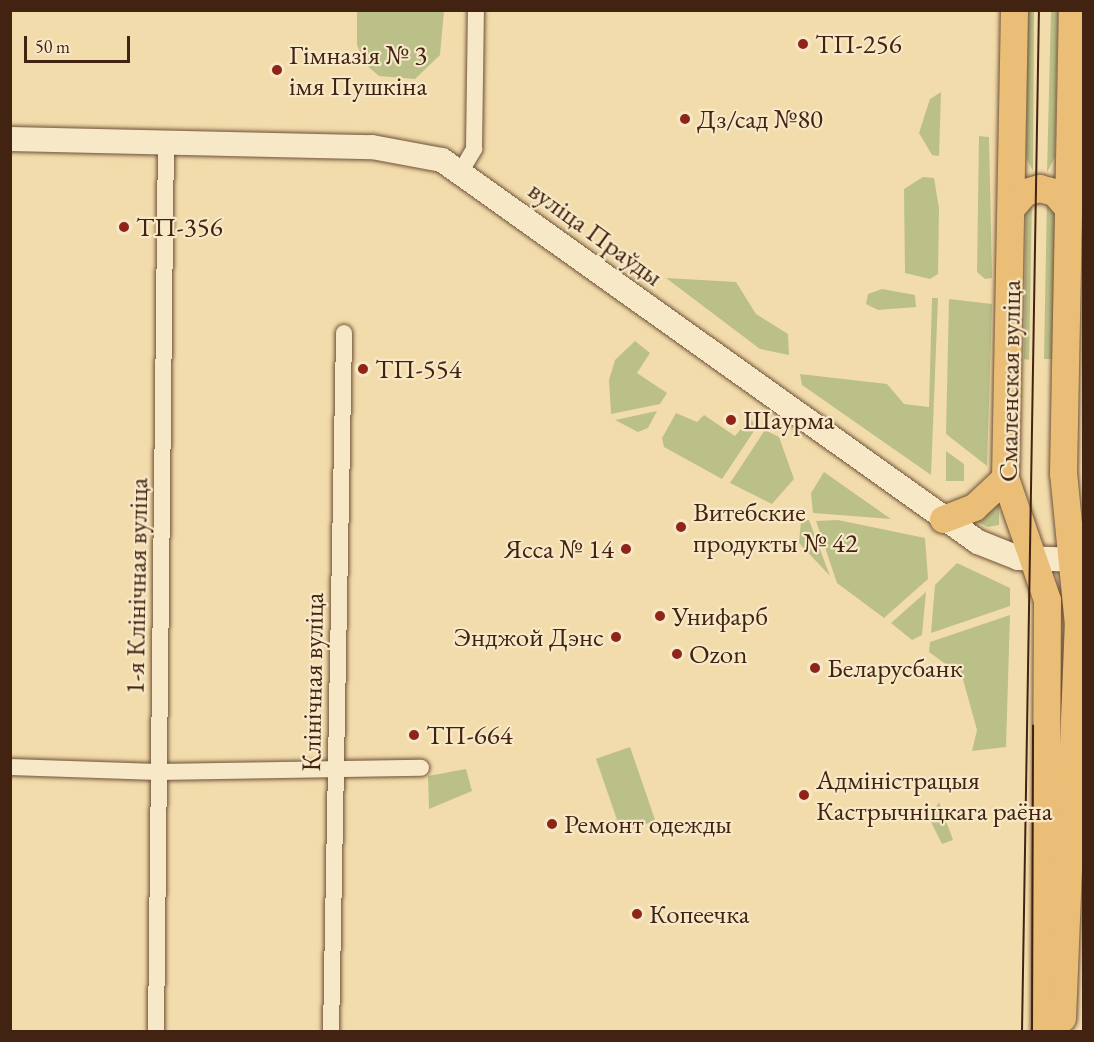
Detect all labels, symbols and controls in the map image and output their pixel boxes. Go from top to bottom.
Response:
scale bar [27,24,134,62]
place label: ТП-256 [815,28,902,60]
text: 50 m [35,35,70,58]
marker: ТП-256 [796,37,810,51]
place label: Гімназія № 3 імя Пушкіна [289,38,427,101]
marker: Гімназія № 3 імя Пушкіна [270,63,284,77]
place label: Дз/сад №80 [697,103,823,135]
marker: Дз/сад №80 [678,112,692,126]
street label: вуліца Праўды [523,173,669,293]
place label: ТП-356 [136,211,223,243]
marker: ТП-356 [117,220,131,234]
street label: Смаленская вуліца [991,280,1027,482]
place label: ТП-554 [375,353,462,385]
marker: ТП-554 [356,362,370,376]
place label: Шаурма [743,404,835,436]
marker: Шаурма [724,413,738,427]
street label: 1-я Клінічная вуліца [118,477,154,695]
place label: Витебские продукты № 42 [693,495,858,558]
marker: Витебские продукты № 42 [674,520,688,534]
place label: Ясса № 14 [504,533,614,565]
marker: Ясса № 14 [619,542,633,556]
street label: Клінічная вуліца [294,592,330,772]
place label: Унифарб [672,600,768,632]
marker: Унифарб [653,609,667,623]
place label: Энджой Дэнс [454,621,604,653]
marker: Энджой Дэнс [609,630,623,644]
place label: Ozon [689,638,747,670]
marker: Ozon [670,647,684,661]
place label: Беларусбанк [827,652,963,684]
marker: Беларусбанк [808,661,822,675]
place label: ТП-664 [426,719,513,751]
marker: ТП-664 [407,728,421,742]
place label: Адміністрацыя Кастрычніцкага раёна [816,763,1052,826]
marker: Адміністрацыя Кастрычніцкага раёна [797,788,811,802]
place label: Ремонт одежды [564,808,732,840]
marker: Ремонт одежды [545,817,559,831]
place label: Копеечка [649,898,749,930]
marker: Копеечка [630,907,644,921]

